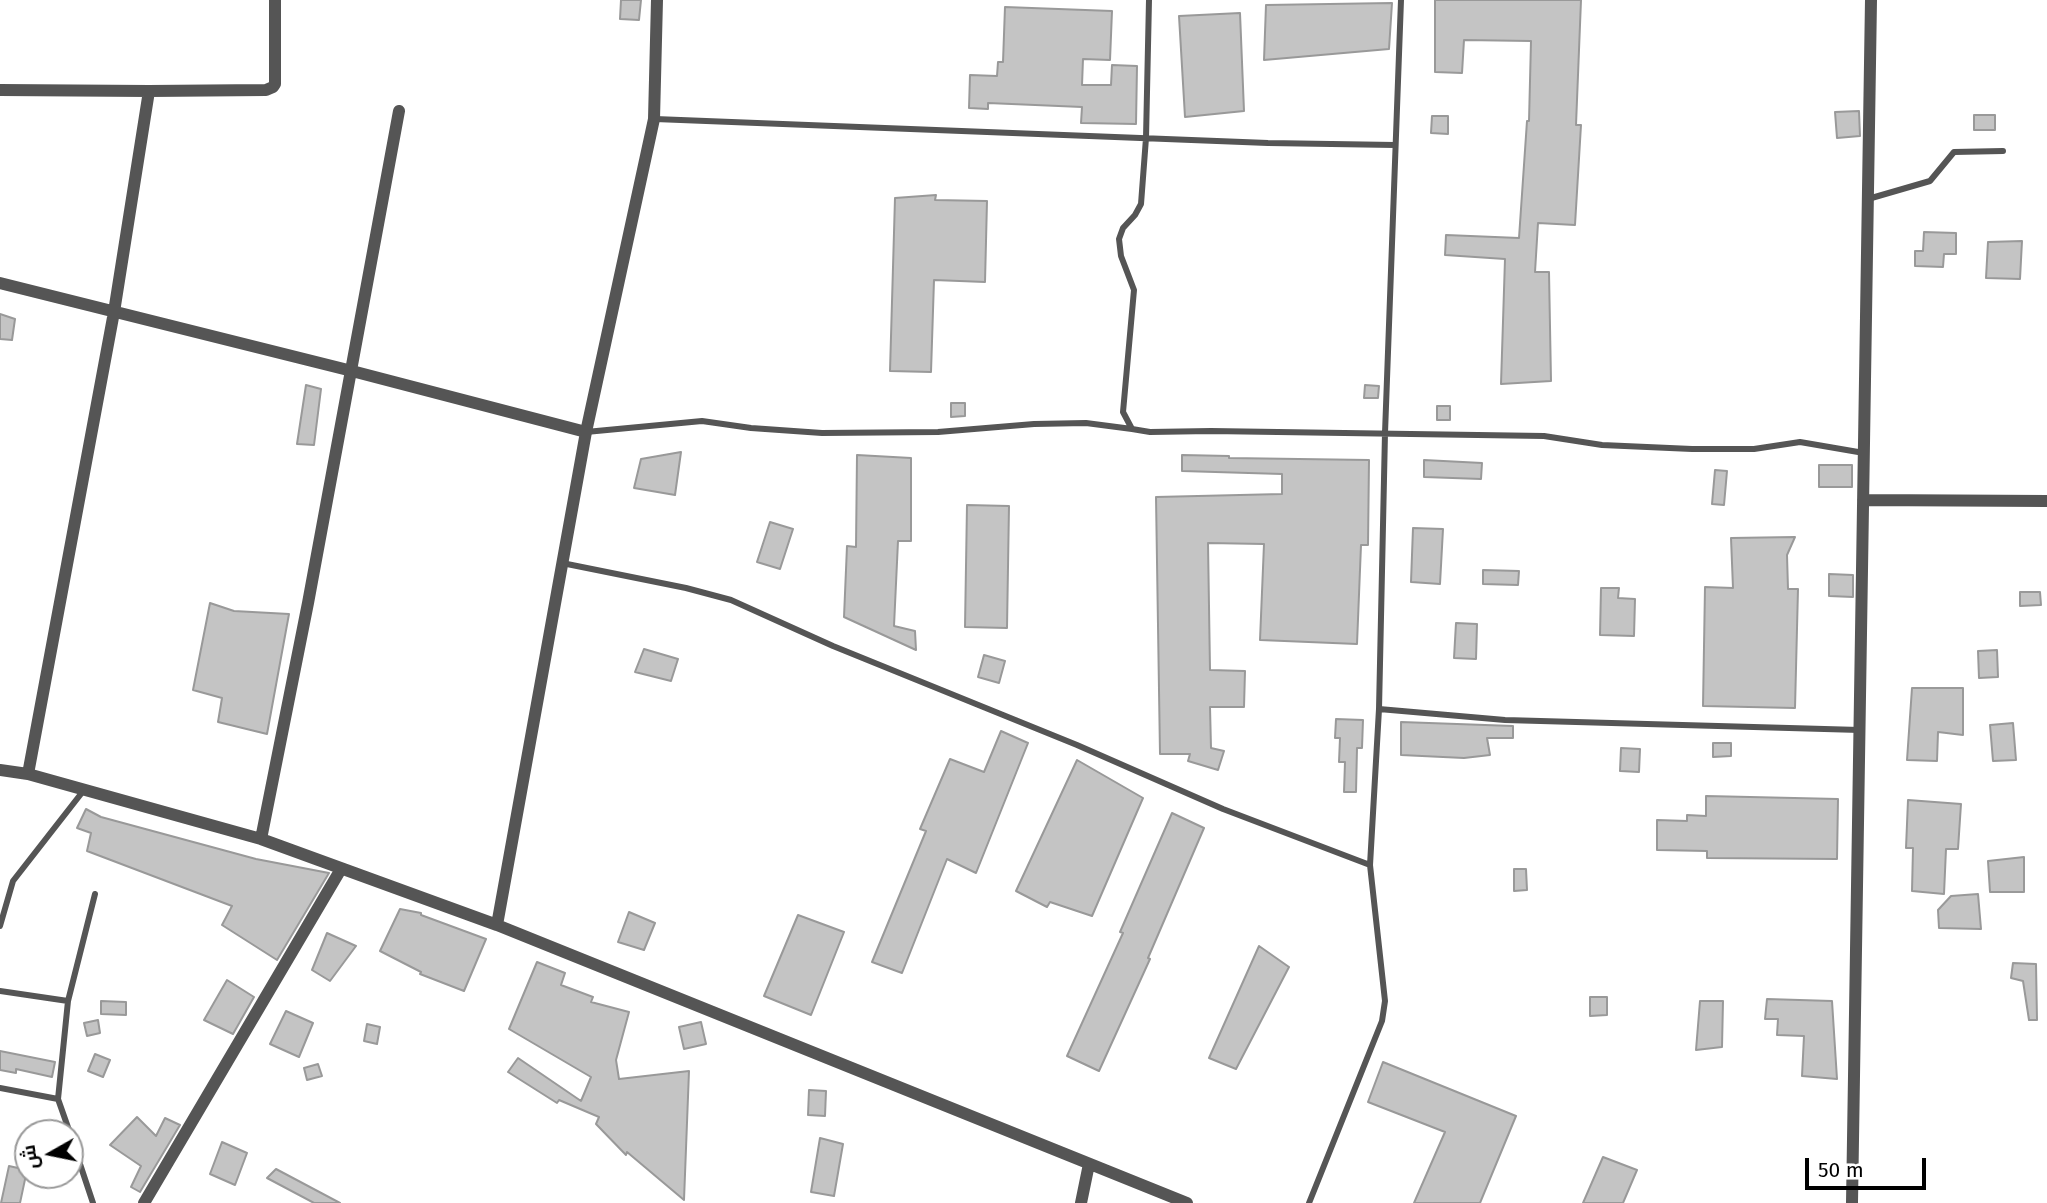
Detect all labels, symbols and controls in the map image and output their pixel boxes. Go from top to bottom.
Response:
north arrow [14,1119,84,1189]
text: ش [16,1143,43,1171]
scale bar [1809,1144,1930,1188]
text: 50 m [1818,1157,1864,1183]

